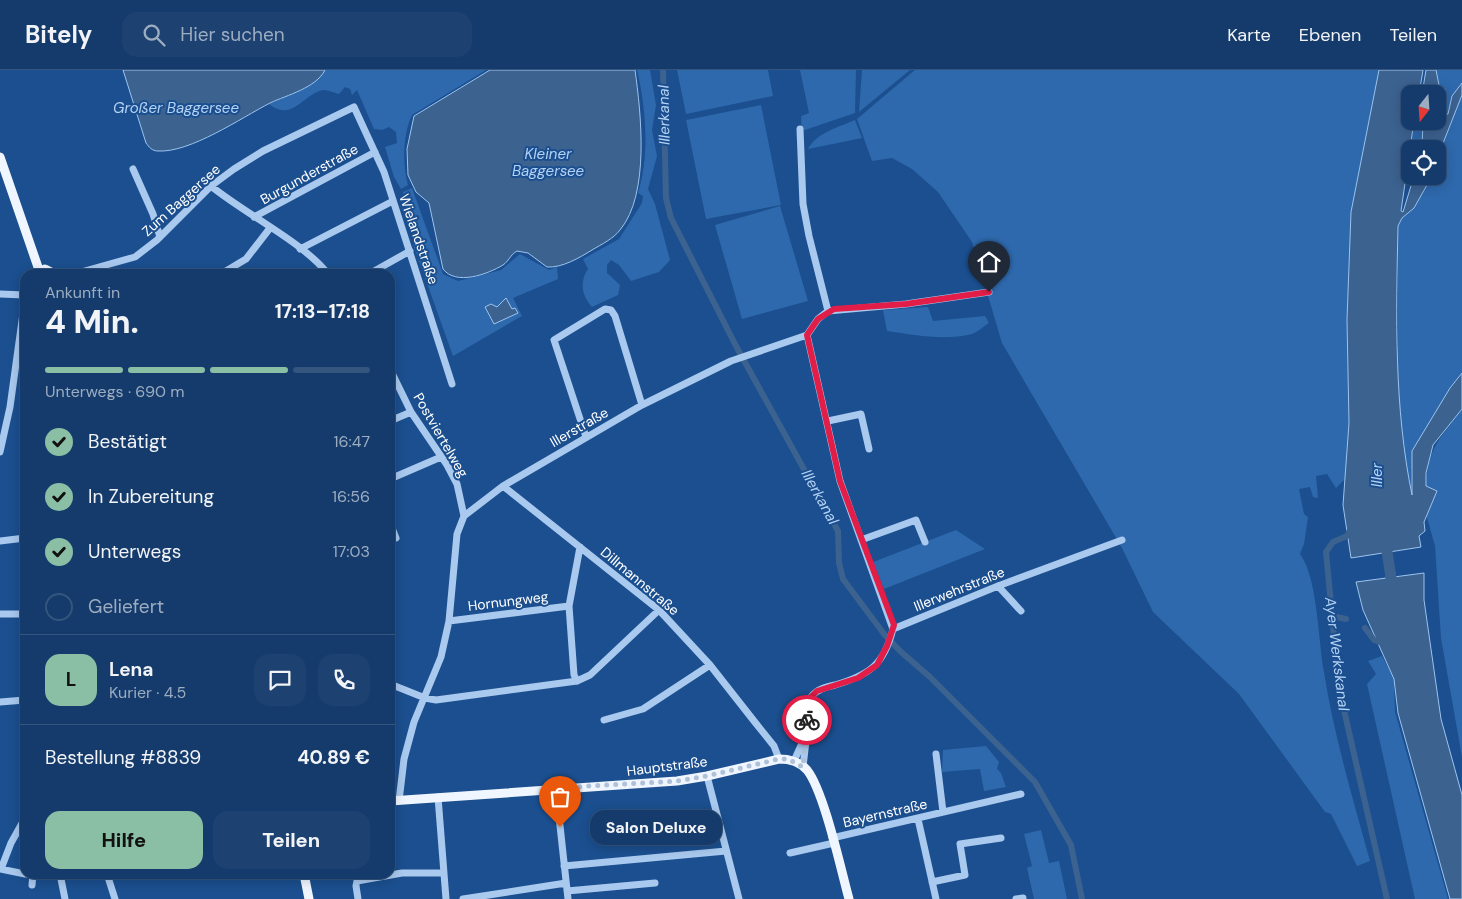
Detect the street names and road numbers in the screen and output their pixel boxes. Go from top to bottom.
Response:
street label: Burgunderstraße [257,140,361,208]
street label: Zum Baggersee [138,160,224,240]
street label: Wielandstraße [395,191,443,287]
street label: Postviertelweg [410,390,473,481]
street label: Illerstraße [546,403,612,451]
street label: Dillmannstraße [597,543,683,619]
street label: Illerwehrstraße [911,563,1007,615]
street label: Hornungweg [467,587,550,615]
street label: Hauptstraße [626,752,708,780]
street label: Bayernstraße [841,795,929,831]

